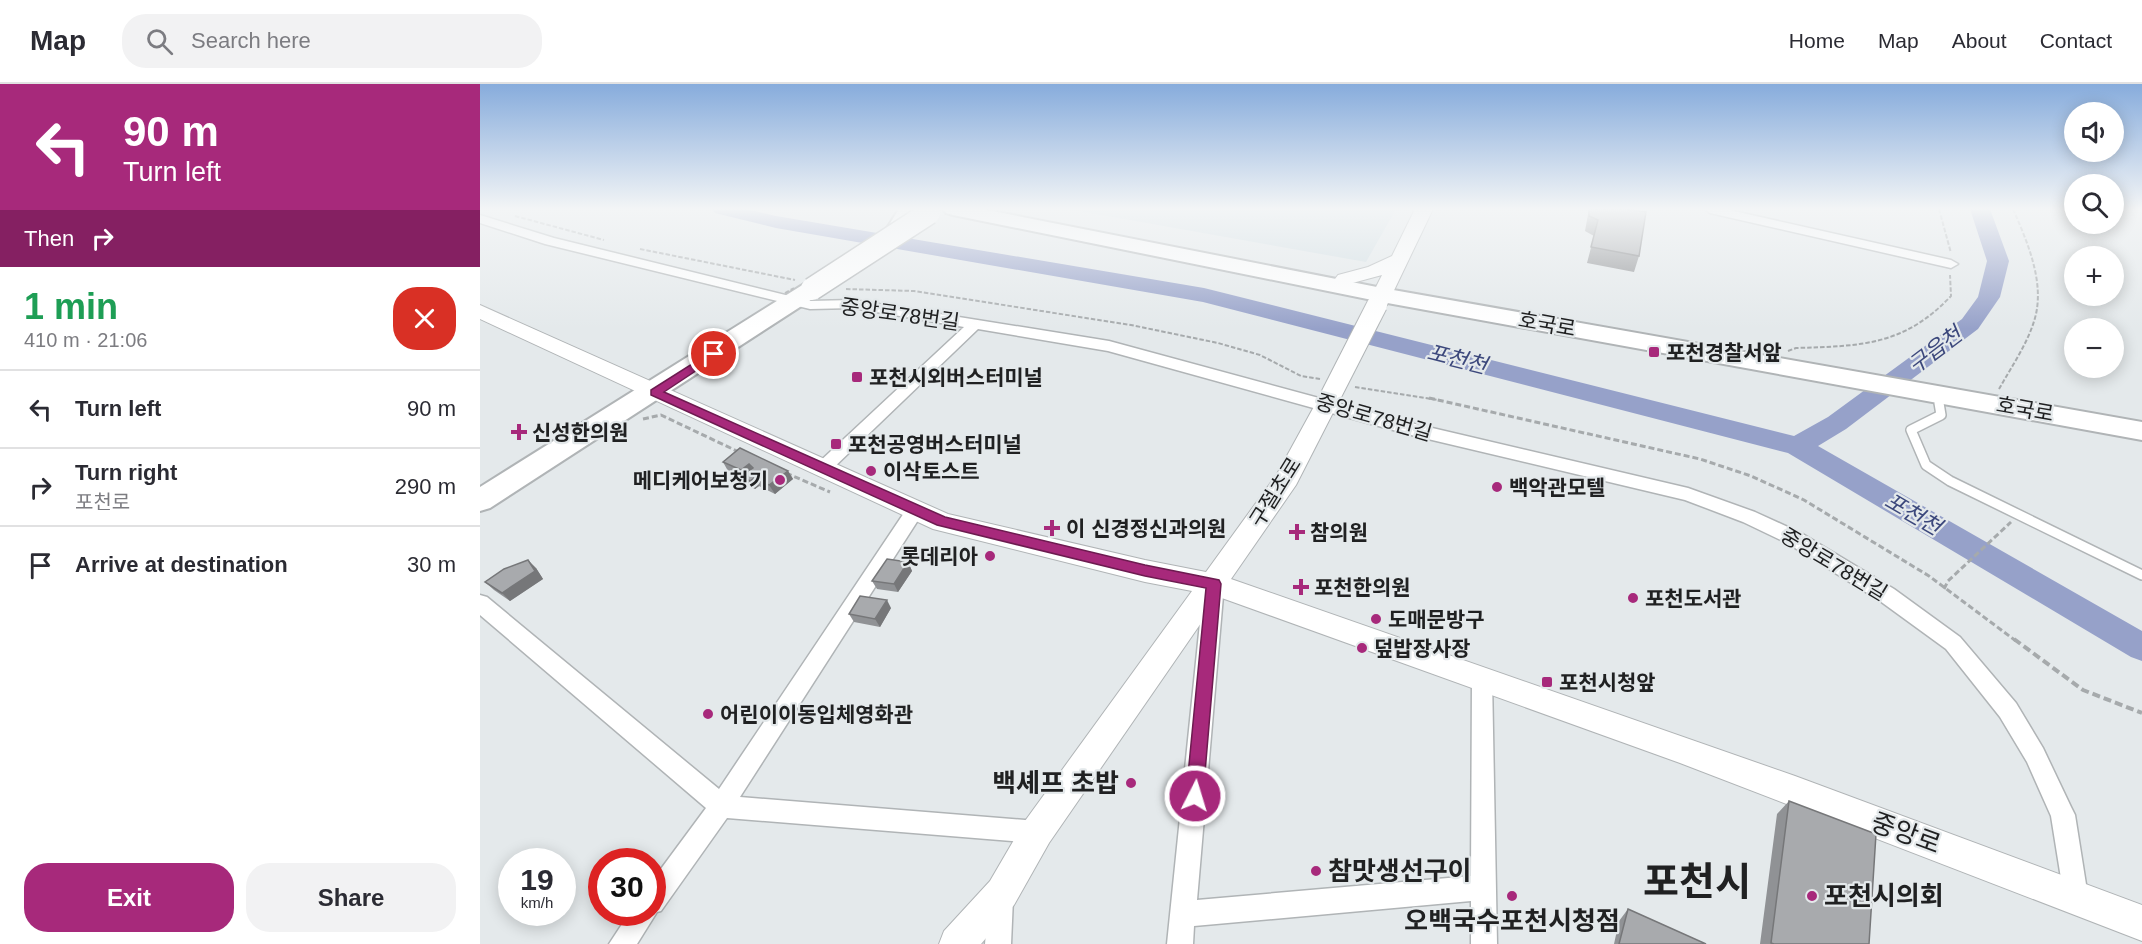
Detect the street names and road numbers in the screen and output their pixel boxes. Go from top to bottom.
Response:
street label: 중앙로78번길 [839,294,961,334]
street label: 호국로 [1516,308,1578,340]
street label: 중앙로78번길 [1313,389,1435,445]
street label: 호국로 [1994,393,2056,425]
street label: 구절초로 [1245,453,1305,531]
street label: 중앙로78번길 [1777,523,1891,605]
street label: 중앙로 [1867,807,1945,859]

